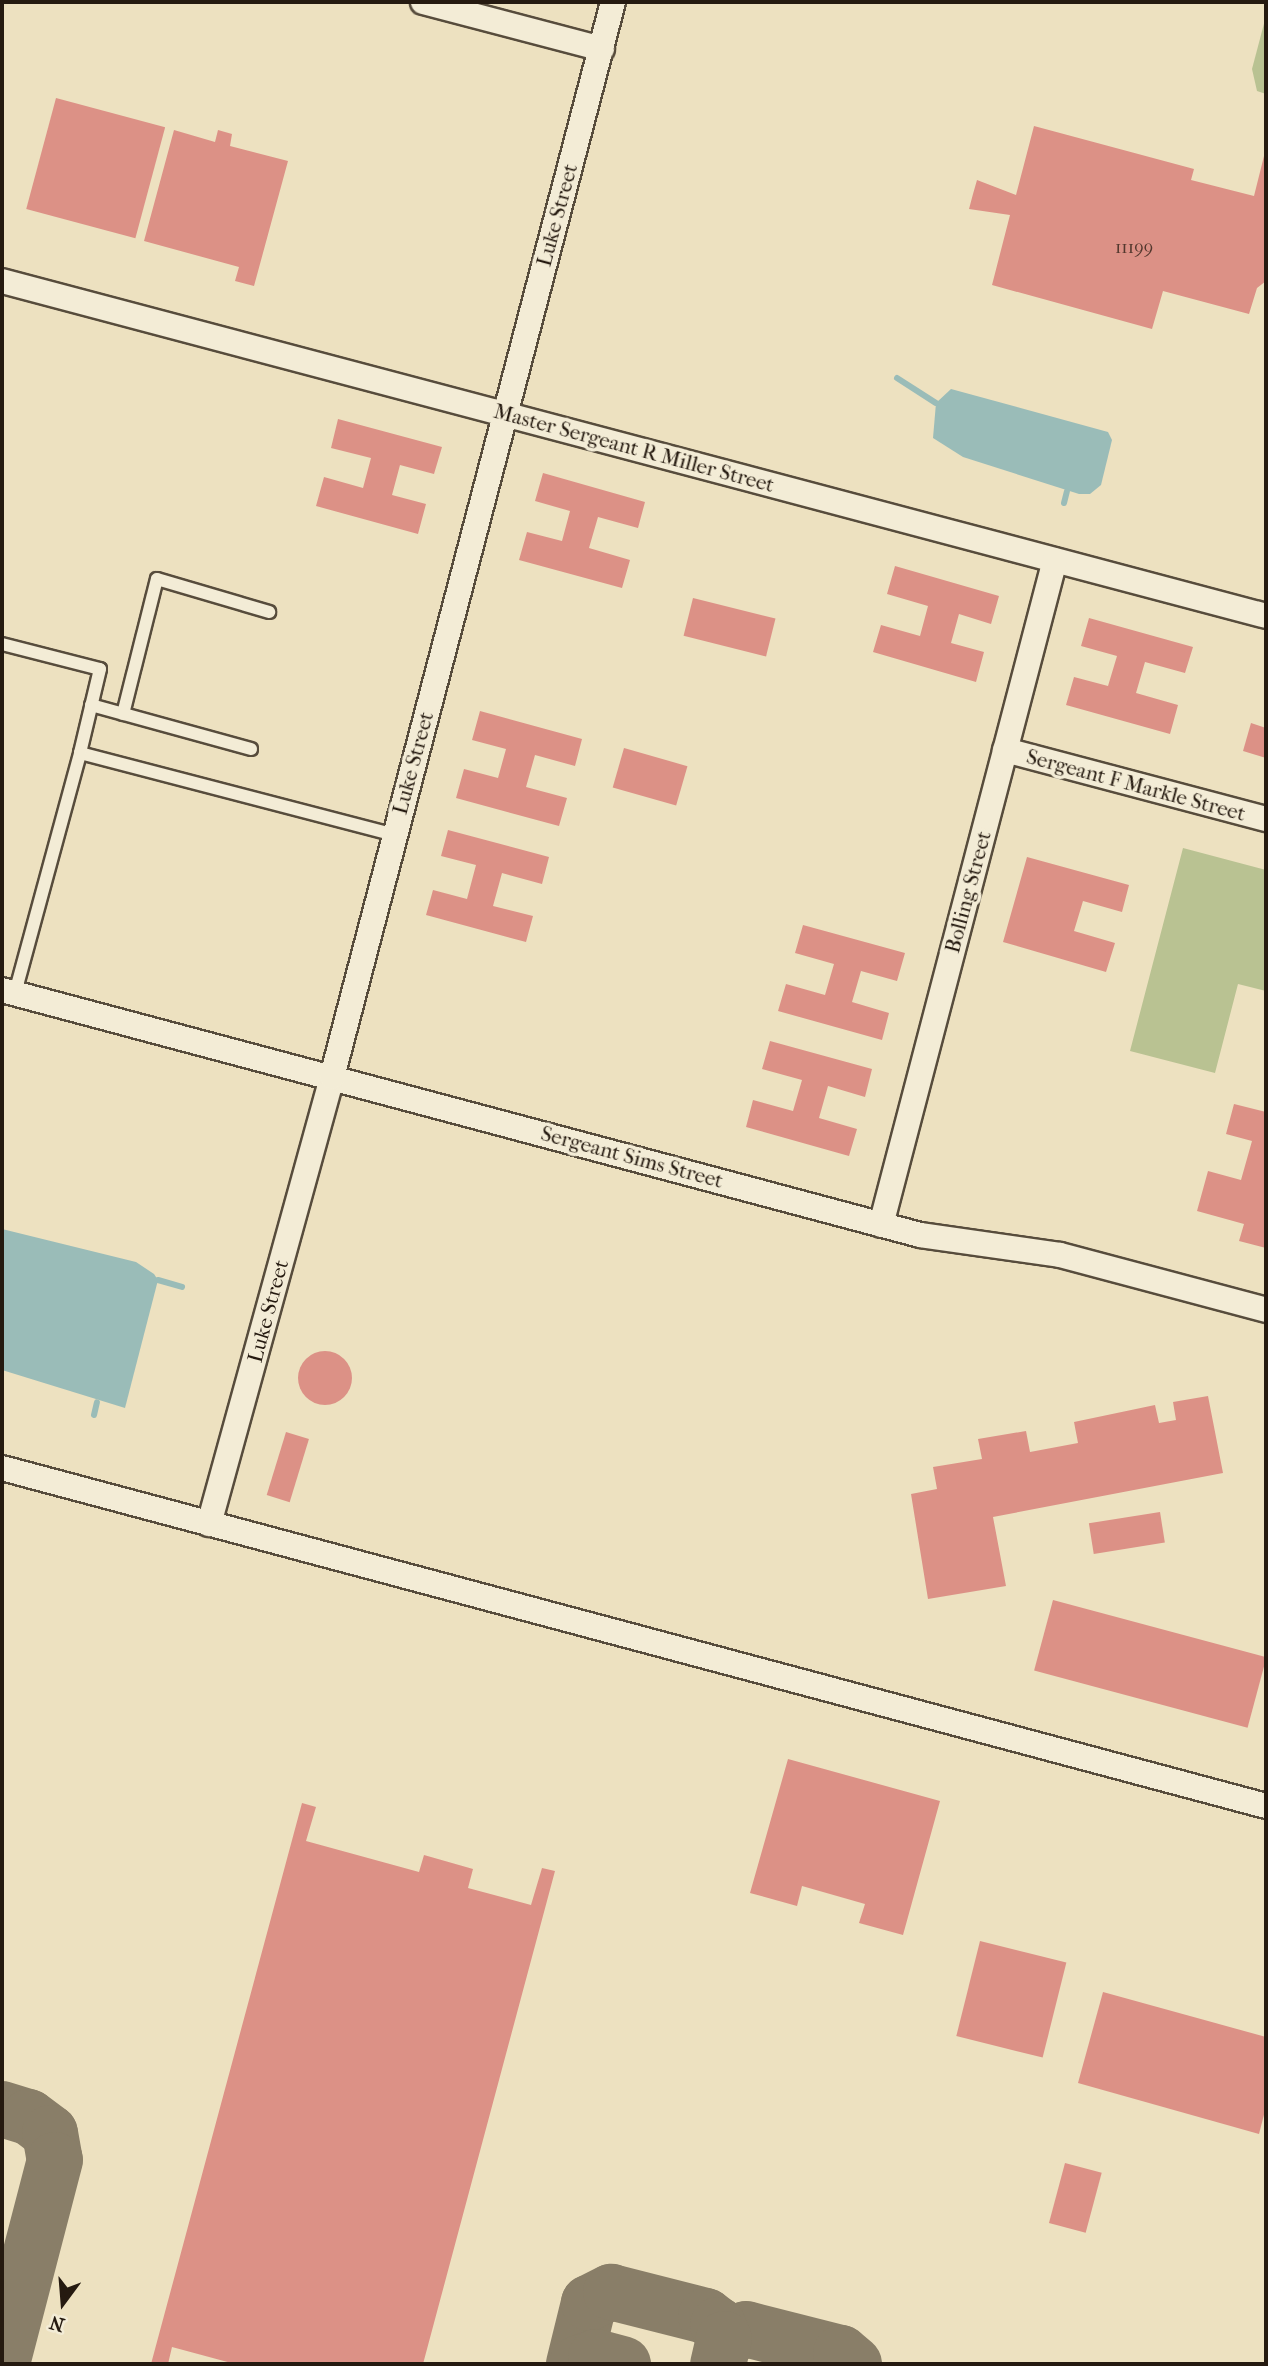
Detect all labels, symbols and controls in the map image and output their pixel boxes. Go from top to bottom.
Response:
street label: Luke Street [531,161,583,269]
house number: 11199 [1115,237,1153,259]
street label: Master Sergeant R Miller Street [491,398,777,498]
street label: Luke Street [387,709,439,817]
street label: Sergeant F Markle Street [1024,744,1248,826]
street label: Bolling Street [940,828,996,956]
street label: Sergeant Sims Street [538,1121,726,1193]
street label: Luke Street [242,1257,294,1365]
north arrow [28,2268,98,2338]
text: N [47,2311,67,2336]

